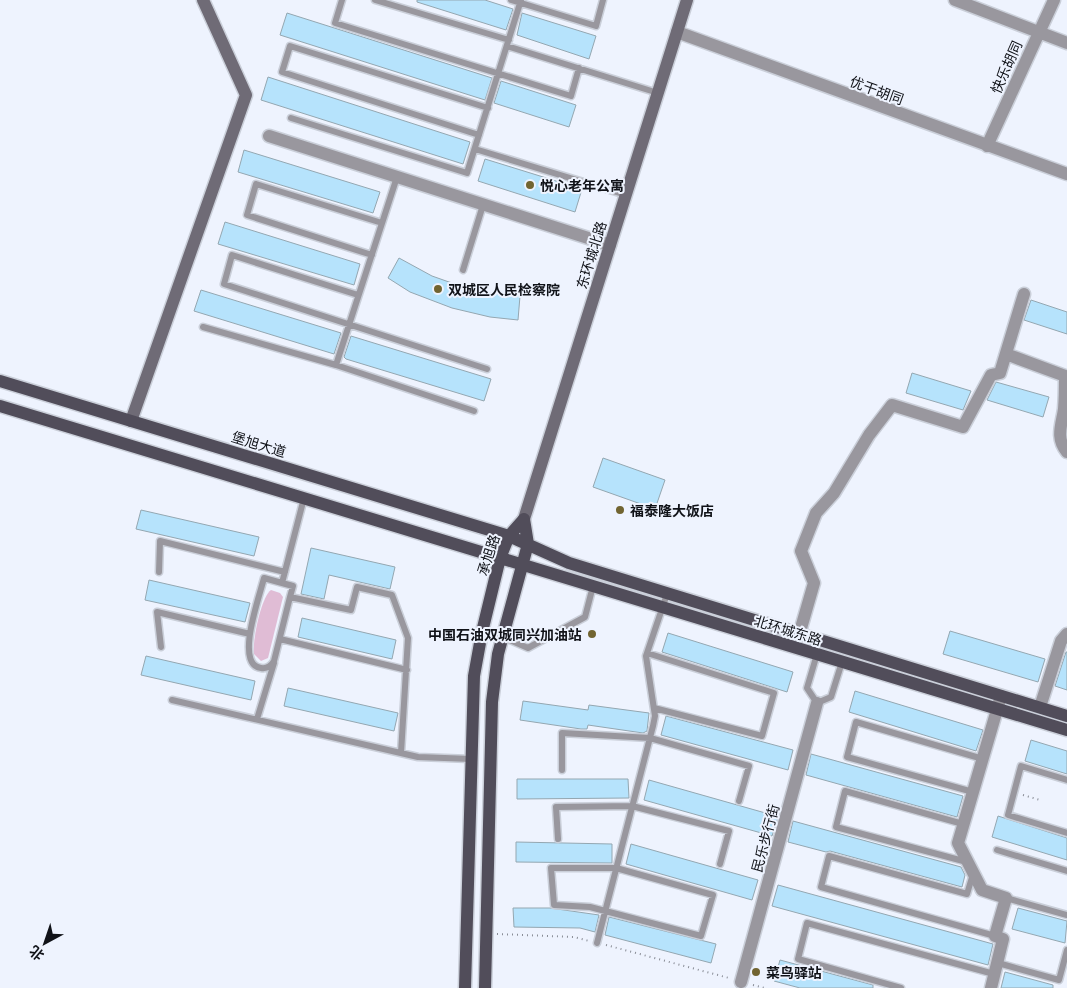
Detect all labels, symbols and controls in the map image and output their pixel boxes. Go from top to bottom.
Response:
street label: 快乐胡同 [987,38,1025,96]
street label: 优干胡同 [848,72,906,108]
place label: 悦心老年公寓 [540,177,624,194]
marker: 悦心老年公寓 [524,179,536,191]
street label: 东环城北路 [573,219,609,291]
place label: 双城区人民检察院 [448,281,560,298]
marker: 双城区人民检察院 [432,283,444,295]
street label: 堡旭大道 [230,428,288,460]
place label: 福泰隆大饭店 [630,502,714,519]
marker: 福泰隆大饭店 [614,504,626,516]
street label: 承旭路 [473,532,503,578]
street label: 北环城东路 [752,612,824,648]
place label: 中国石油双城同兴加油站 [428,626,582,643]
marker: 中国石油双城同兴加油站 [586,628,598,640]
street label: 民乐步行街 [748,802,782,874]
north arrow [20,918,70,968]
text: 北 [25,942,47,964]
place label: 菜鸟驿站 [766,964,822,981]
marker: 菜鸟驿站 [750,966,762,978]

